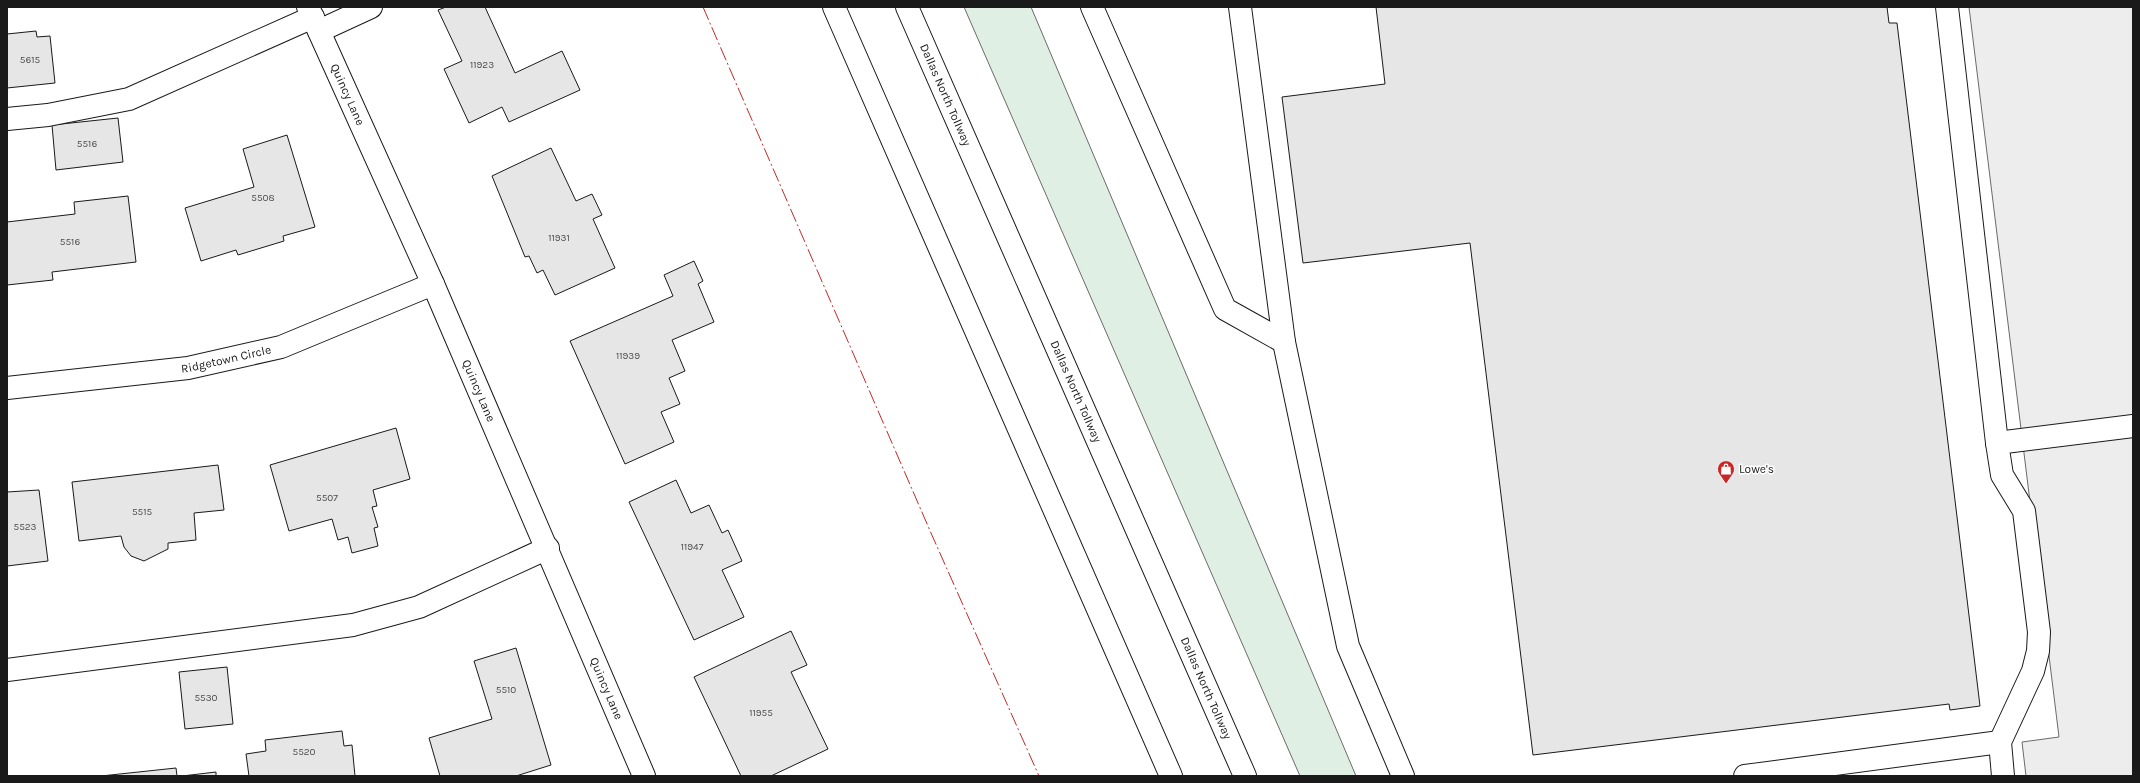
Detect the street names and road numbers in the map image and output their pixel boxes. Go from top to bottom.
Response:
street label: Dallas North Tollway [917,42,974,148]
street label: Quincy Lane [327,61,367,128]
street label: Dallas North Tollway [1047,338,1105,445]
street label: Ridgetown Circle [180,342,272,376]
street label: Quincy Lane [459,358,498,424]
street label: Dallas North Tollway [1178,635,1235,742]
street label: Quincy Lane [587,655,626,722]

